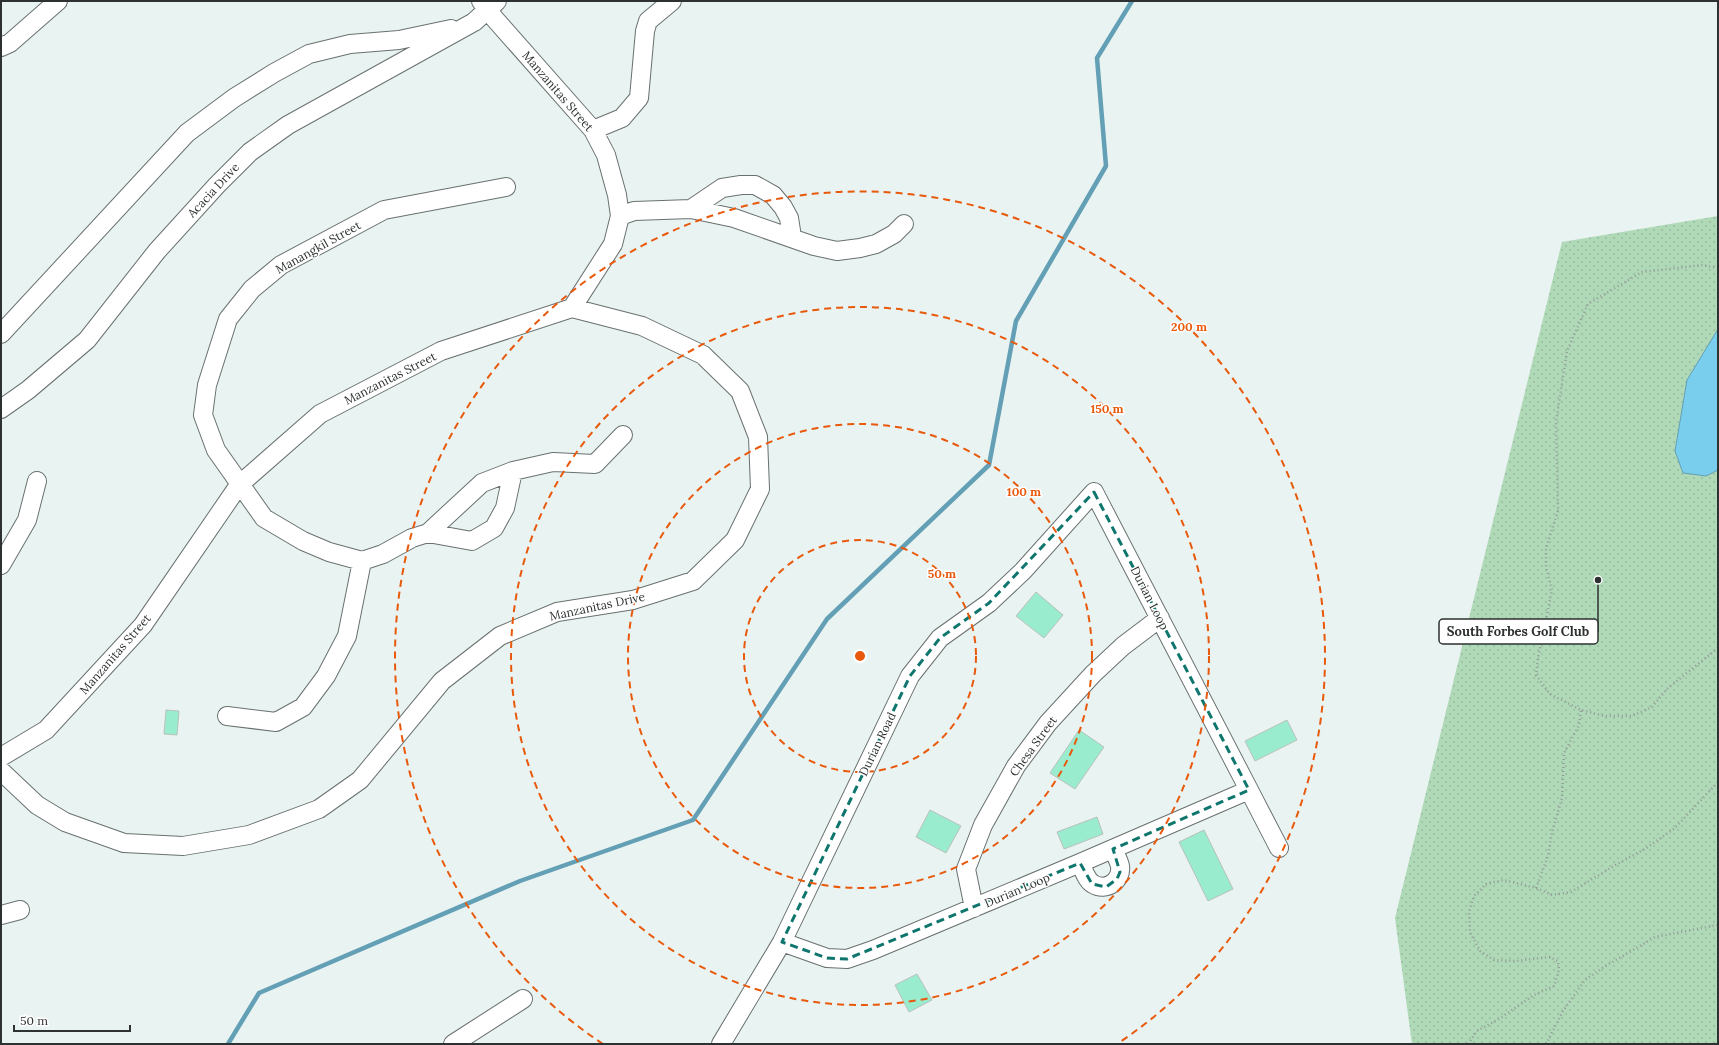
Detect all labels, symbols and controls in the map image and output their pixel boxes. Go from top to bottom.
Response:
street label: Manzanitas Street [519,48,597,134]
street label: Acacia Drive [183,159,242,221]
street label: Manangkil Street [273,217,364,277]
text: 200 m [1171,319,1207,334]
street label: Manzanitas Street [341,348,439,408]
text: 150 m [1090,401,1124,416]
text: 100 m [1007,484,1041,499]
street label: Durian Loop [1128,564,1172,632]
text: 50 m [928,566,956,581]
street label: Manzanitas Drive [548,588,647,623]
street label: Manzanitas Street [76,611,154,697]
callout: South Forbes Golf Club [1439,619,1598,644]
text: South Forbes Golf Club [1447,623,1590,640]
centre of rings [853,649,867,663]
street label: Durian Road [855,710,899,778]
street label: Chesa Street [1006,713,1060,779]
street label: Durian Loop [982,870,1052,910]
scale bar [14,1007,130,1033]
text: 50 m [20,1013,48,1028]

